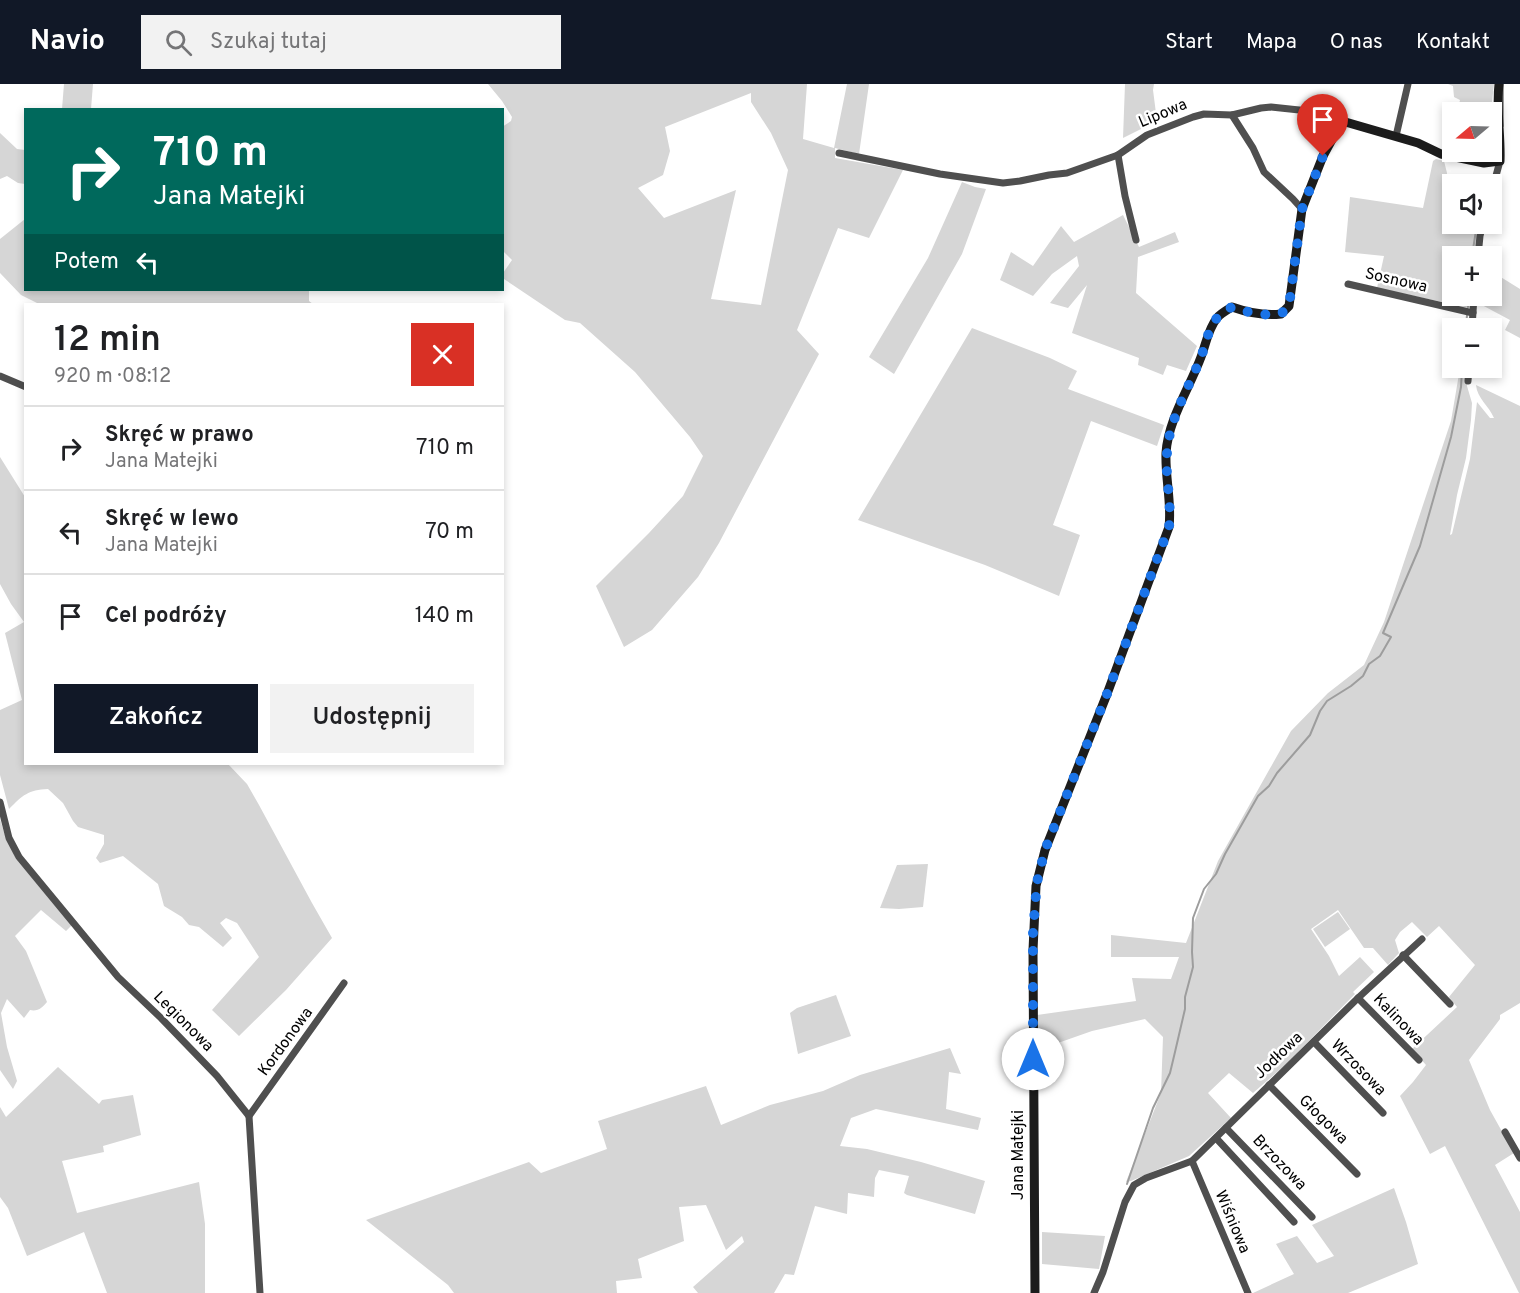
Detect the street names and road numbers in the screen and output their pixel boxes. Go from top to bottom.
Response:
street label: Lipowa [1136,95,1190,133]
street label: Sosnowa [1363,264,1429,298]
street label: Legionowa [149,988,217,1056]
street label: Kalinowa [1368,990,1428,1050]
street label: Kordonowa [254,1004,318,1080]
street label: Jodłowa [1251,1028,1307,1084]
street label: Wrzosowa [1326,1035,1390,1101]
street label: Głogowa [1294,1091,1352,1149]
street label: Jana Matejki [1009,1110,1029,1200]
street label: Brzozowa [1248,1131,1310,1195]
street label: Wiśniowa [1210,1187,1254,1257]

